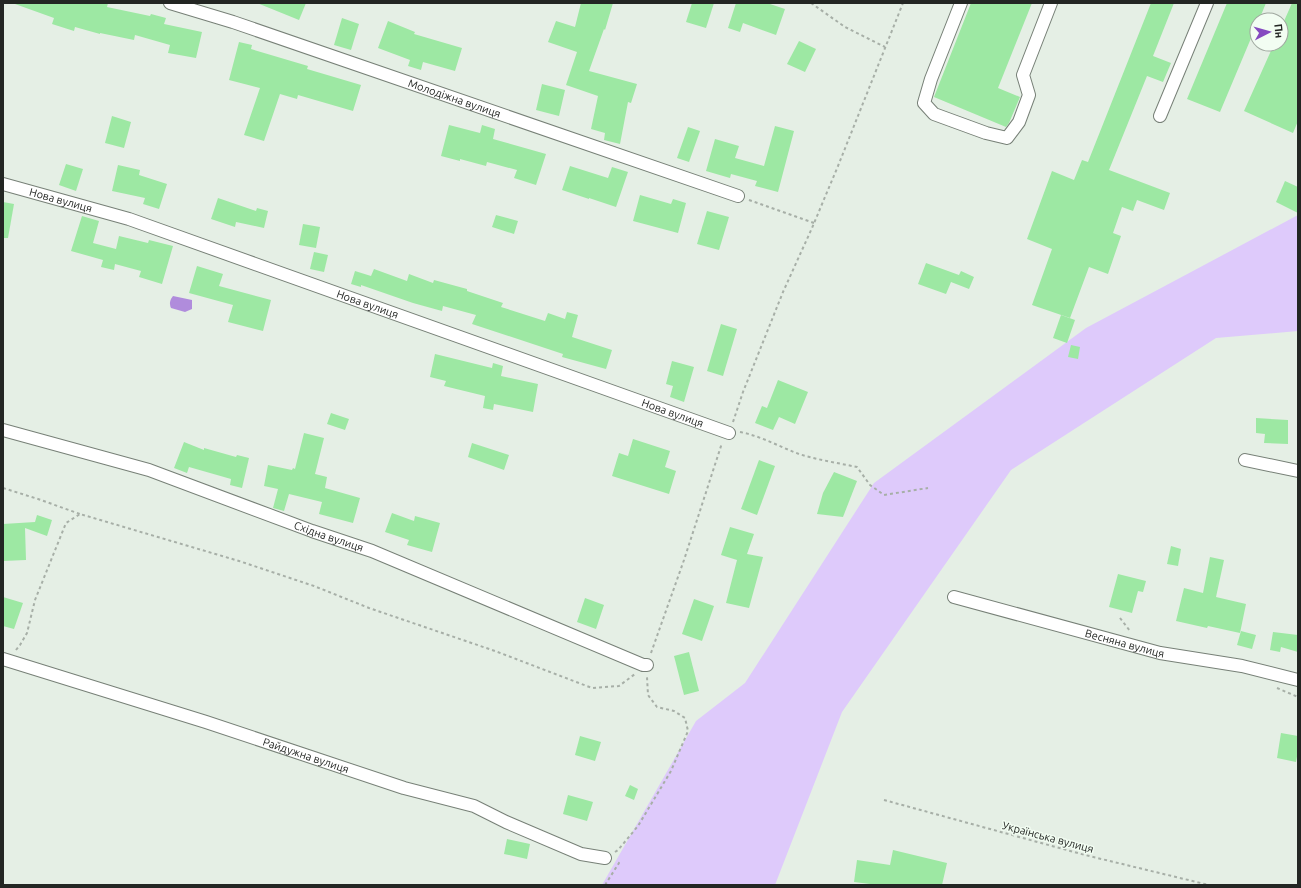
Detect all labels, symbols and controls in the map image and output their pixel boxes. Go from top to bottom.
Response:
north arrow [1249,12,1289,52]
text: Пн [1272,23,1286,39]
street label: Молодіжна вулиця [406,77,502,120]
street label: Нова вулиця [28,186,94,215]
street label: Нова вулиця [335,288,400,321]
street label: Нова вулиця [640,396,705,429]
street label: Східна вулиця [292,519,365,554]
street label: Весняна вулиця [1084,627,1165,660]
street label: Райдужна вулиця [261,735,351,775]
street label: Українська вулиця [1001,819,1095,855]

